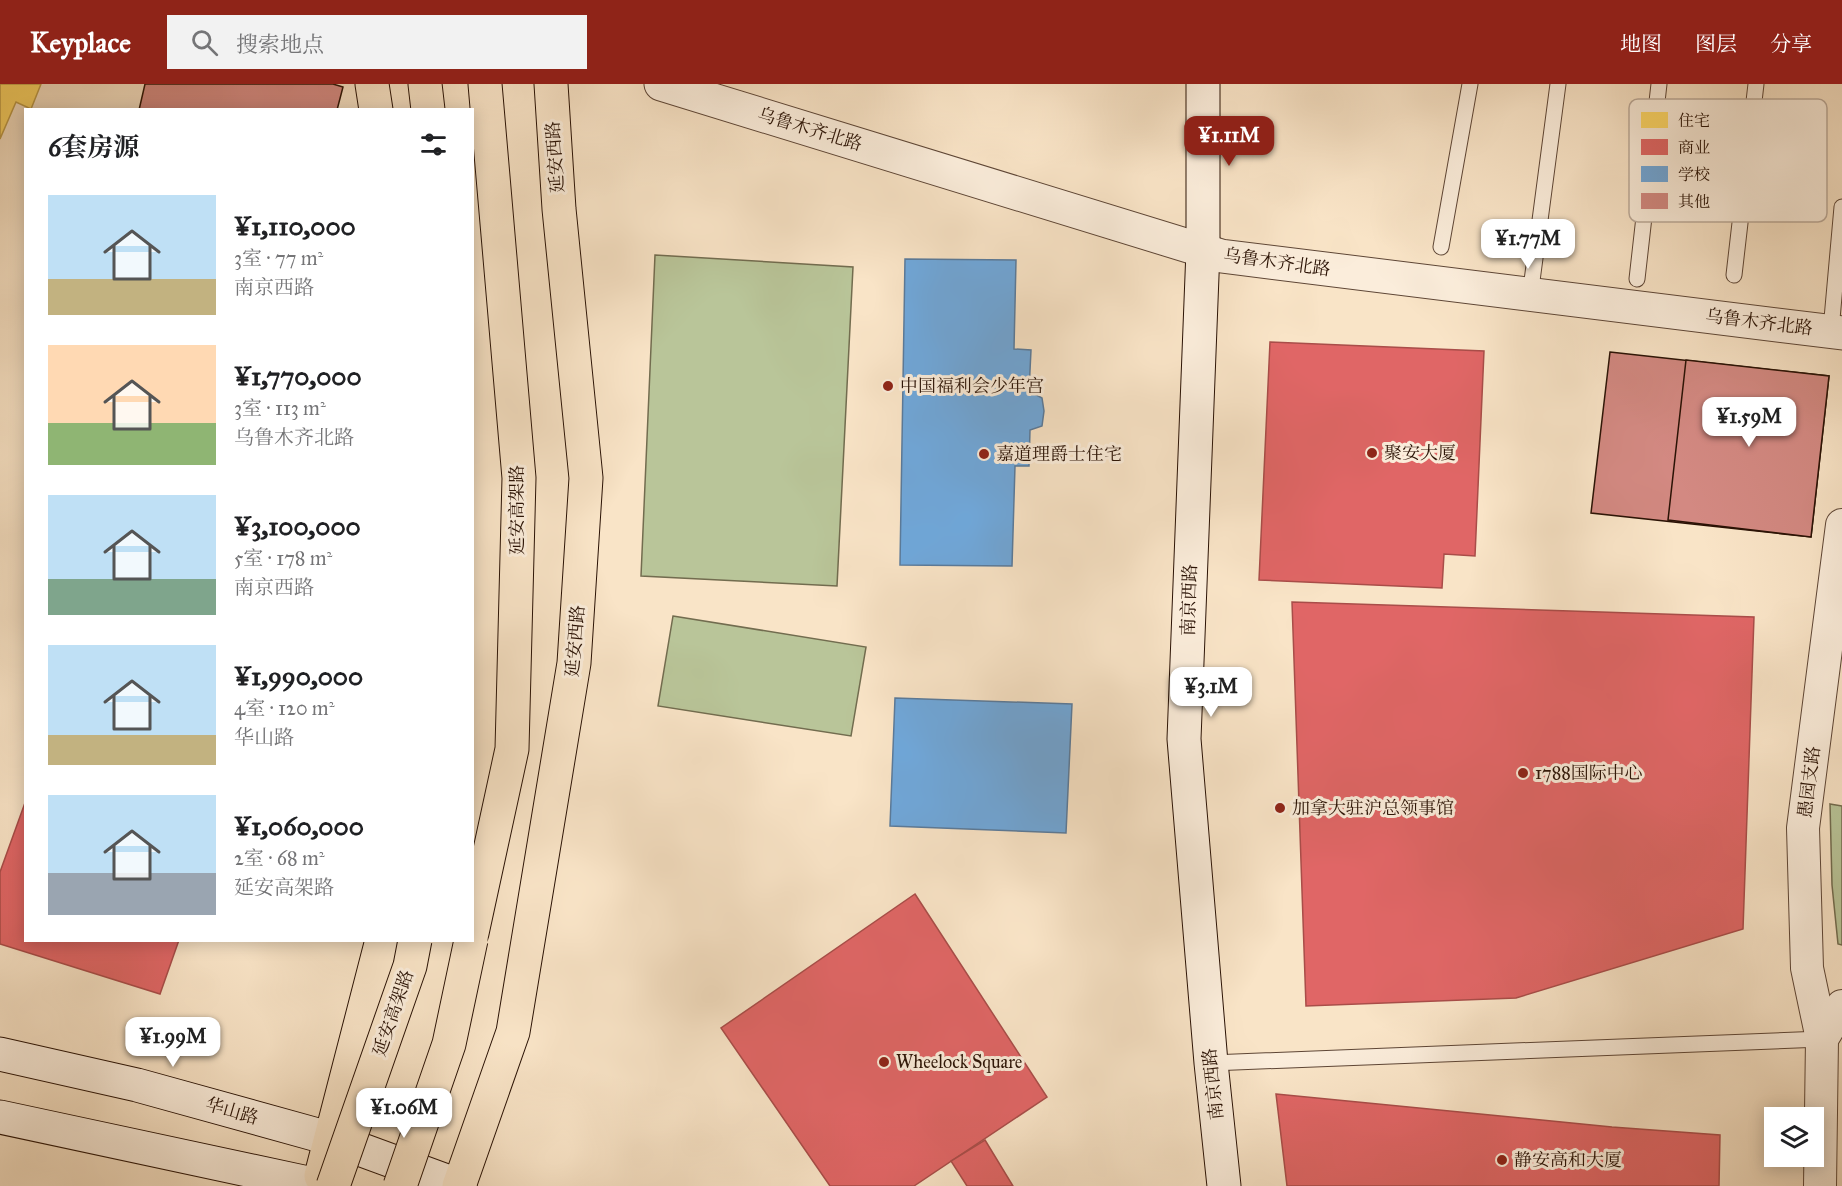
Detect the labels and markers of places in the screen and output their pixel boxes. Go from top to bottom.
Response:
pin: ¥1.11M [1180,116,1278,167]
pin: ¥1.77M [1479,219,1577,270]
place label: 中国福利会少年宫 [900,375,1044,397]
marker: 中国福利会少年宫 [881,379,895,393]
pin: ¥1.59M [1700,397,1798,448]
place label: 聚安大厦 [1384,442,1456,464]
place label: 嘉道理爵士住宅 [996,443,1122,465]
marker: 聚安大厦 [1365,446,1379,460]
marker: 嘉道理爵士住宅 [977,447,991,461]
pin: ¥3.1M [1169,667,1253,718]
place label: 1788国际中心 [1535,762,1643,784]
marker: 1788国际中心 [1516,766,1530,780]
place label: 加拿大驻沪总领事馆 [1292,797,1454,819]
marker: 加拿大驻沪总领事馆 [1273,801,1287,815]
pin: ¥1.99M [124,1017,222,1068]
place label: Wheelock Square [896,1051,1022,1074]
marker: Wheelock Square [877,1055,891,1069]
pin: ¥1.06M [355,1088,453,1139]
place label: 静安高和大厦 [1514,1149,1622,1171]
marker: 静安高和大厦 [1495,1153,1509,1167]

